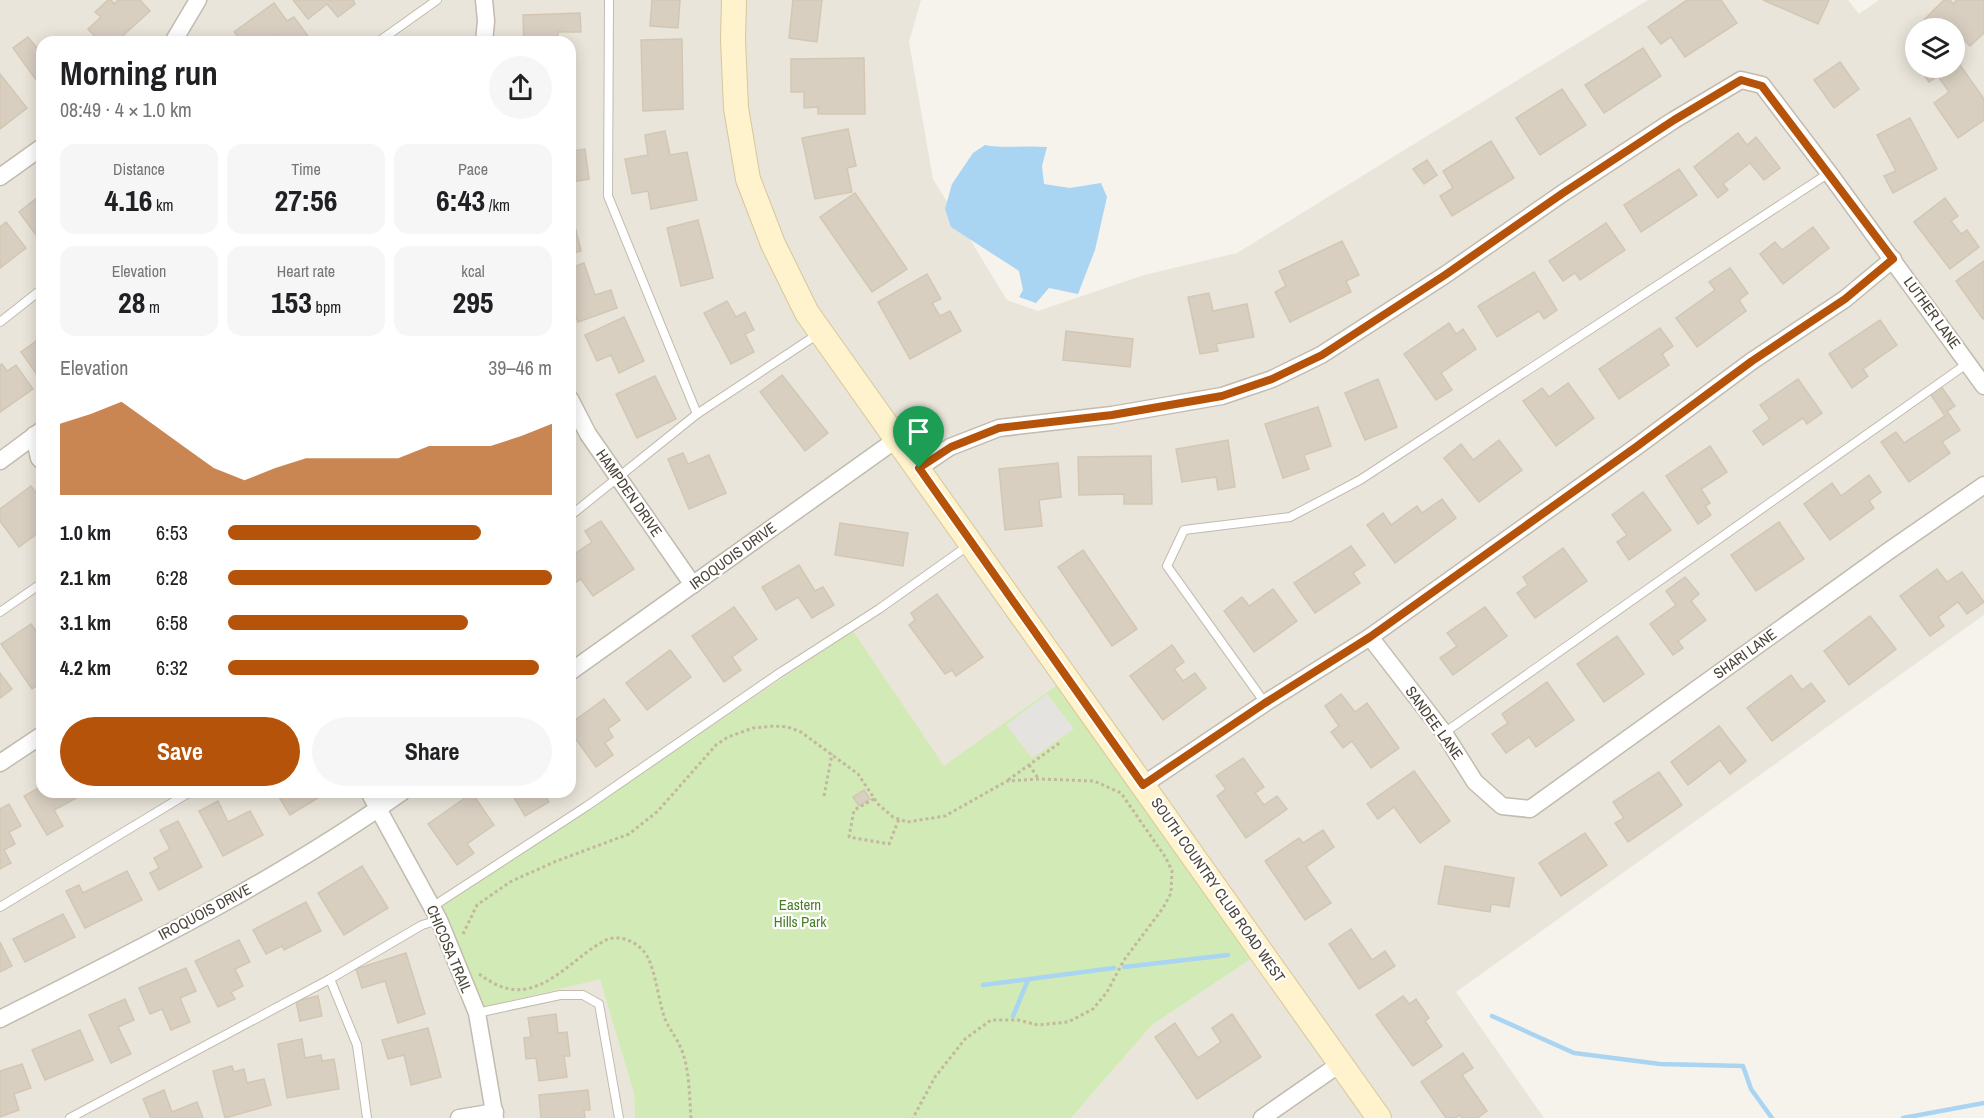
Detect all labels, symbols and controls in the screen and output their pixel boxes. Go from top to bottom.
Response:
map controls [1905,18,1965,78]
button: layers [1905,18,1965,78]
text: Morning run [60,51,218,95]
button: share [489,56,552,119]
text: 08:49 · 4 × 1.0 km [60,96,192,123]
text: Distance [113,158,165,180]
text: Time [291,158,321,180]
text: Pace [458,158,488,180]
text: 4.16 [104,180,152,220]
text: 27:56 [275,180,337,220]
text: 6:43 [436,180,485,220]
text: km [152,194,174,216]
text: /km [485,194,510,216]
text: Elevation [112,260,166,282]
text: Heart rate [277,260,335,282]
text: kcal [461,260,485,282]
street label: LUTHER LANE [1899,272,1966,353]
text: 28 [118,282,145,322]
text: 153 [271,282,312,322]
text: 295 [452,282,494,322]
text: m [145,296,160,318]
text: bpm [312,296,341,318]
text: Elevation [60,354,128,381]
text: 39–46 m [488,354,552,381]
pin [893,406,944,468]
icon: arrive [902,415,935,448]
street label: HAMPDEN DRIVE [591,445,667,541]
street label: IROQUOIS DRIVE [685,517,780,594]
text: 1.0 km [60,519,111,546]
text: 6:53 [156,519,188,546]
text: 2.1 km [60,564,111,591]
text: 6:28 [156,564,188,591]
text: 3.1 km [60,609,111,636]
text: 6:58 [156,609,188,636]
street label: SHARI LANE [1709,624,1780,684]
text: 4.2 km [60,654,111,681]
text: 6:32 [156,654,188,681]
street label: SANDEE LANE [1401,682,1468,764]
button: Save [60,717,300,786]
button: Share [312,717,552,786]
street label: SOUTH COUNTRY CLUB ROAD WEST [1146,793,1291,987]
street label: IROQUOIS DRIVE [155,878,255,945]
park label: Eastern Hills Park [774,894,827,932]
street label: CHICOSA TRAIL [422,902,477,996]

